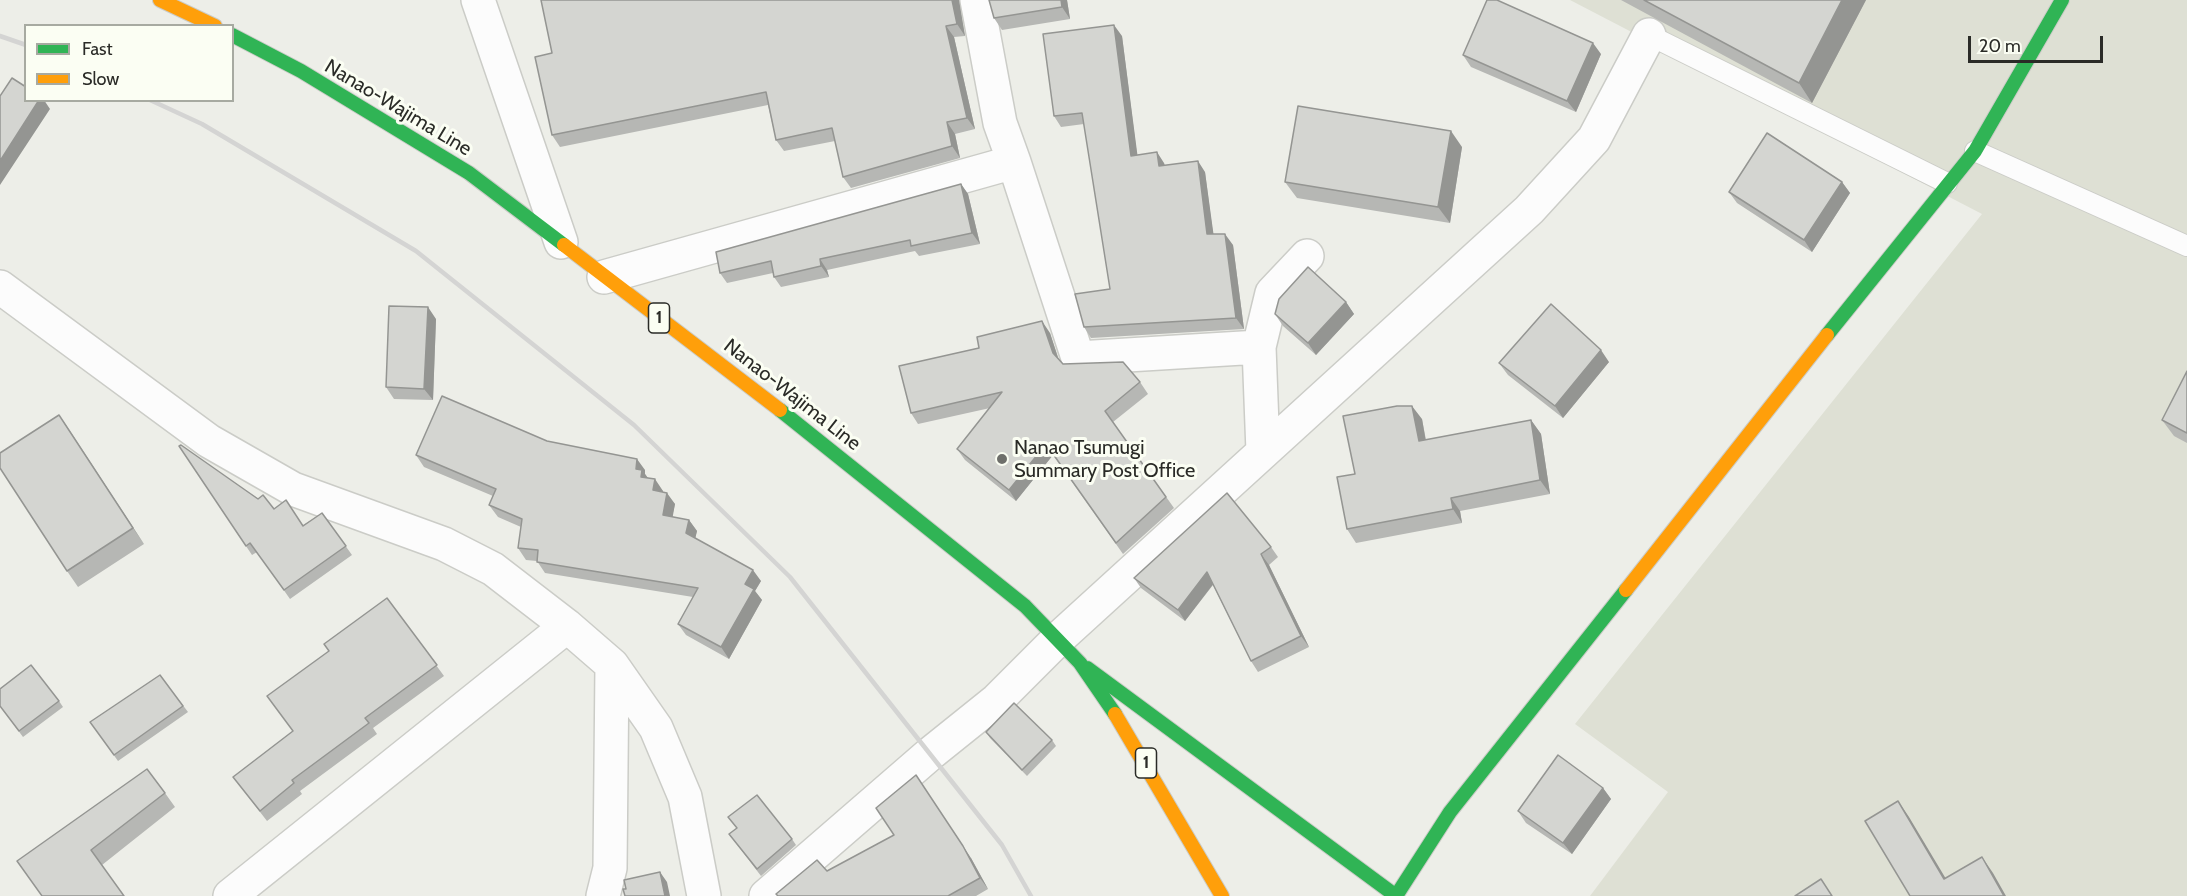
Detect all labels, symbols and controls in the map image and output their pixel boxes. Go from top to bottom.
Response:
legend [24,24,234,102]
scale bar [1971,24,2106,62]
text: 20 m [1979,35,2021,57]
text: Fast [82,38,113,60]
street label: Nanao-Wajima Line [320,55,476,161]
text: Slow [82,68,119,90]
road number: 1 [648,303,670,333]
street label: Nanao-Wajima Line [719,334,865,456]
place label: Nanao Tsumugi Summary Post Office [1014,436,1195,483]
marker: Nanao Tsumugi Summary Post Office [995,452,1009,466]
road number: 1 [1136,748,1156,778]

